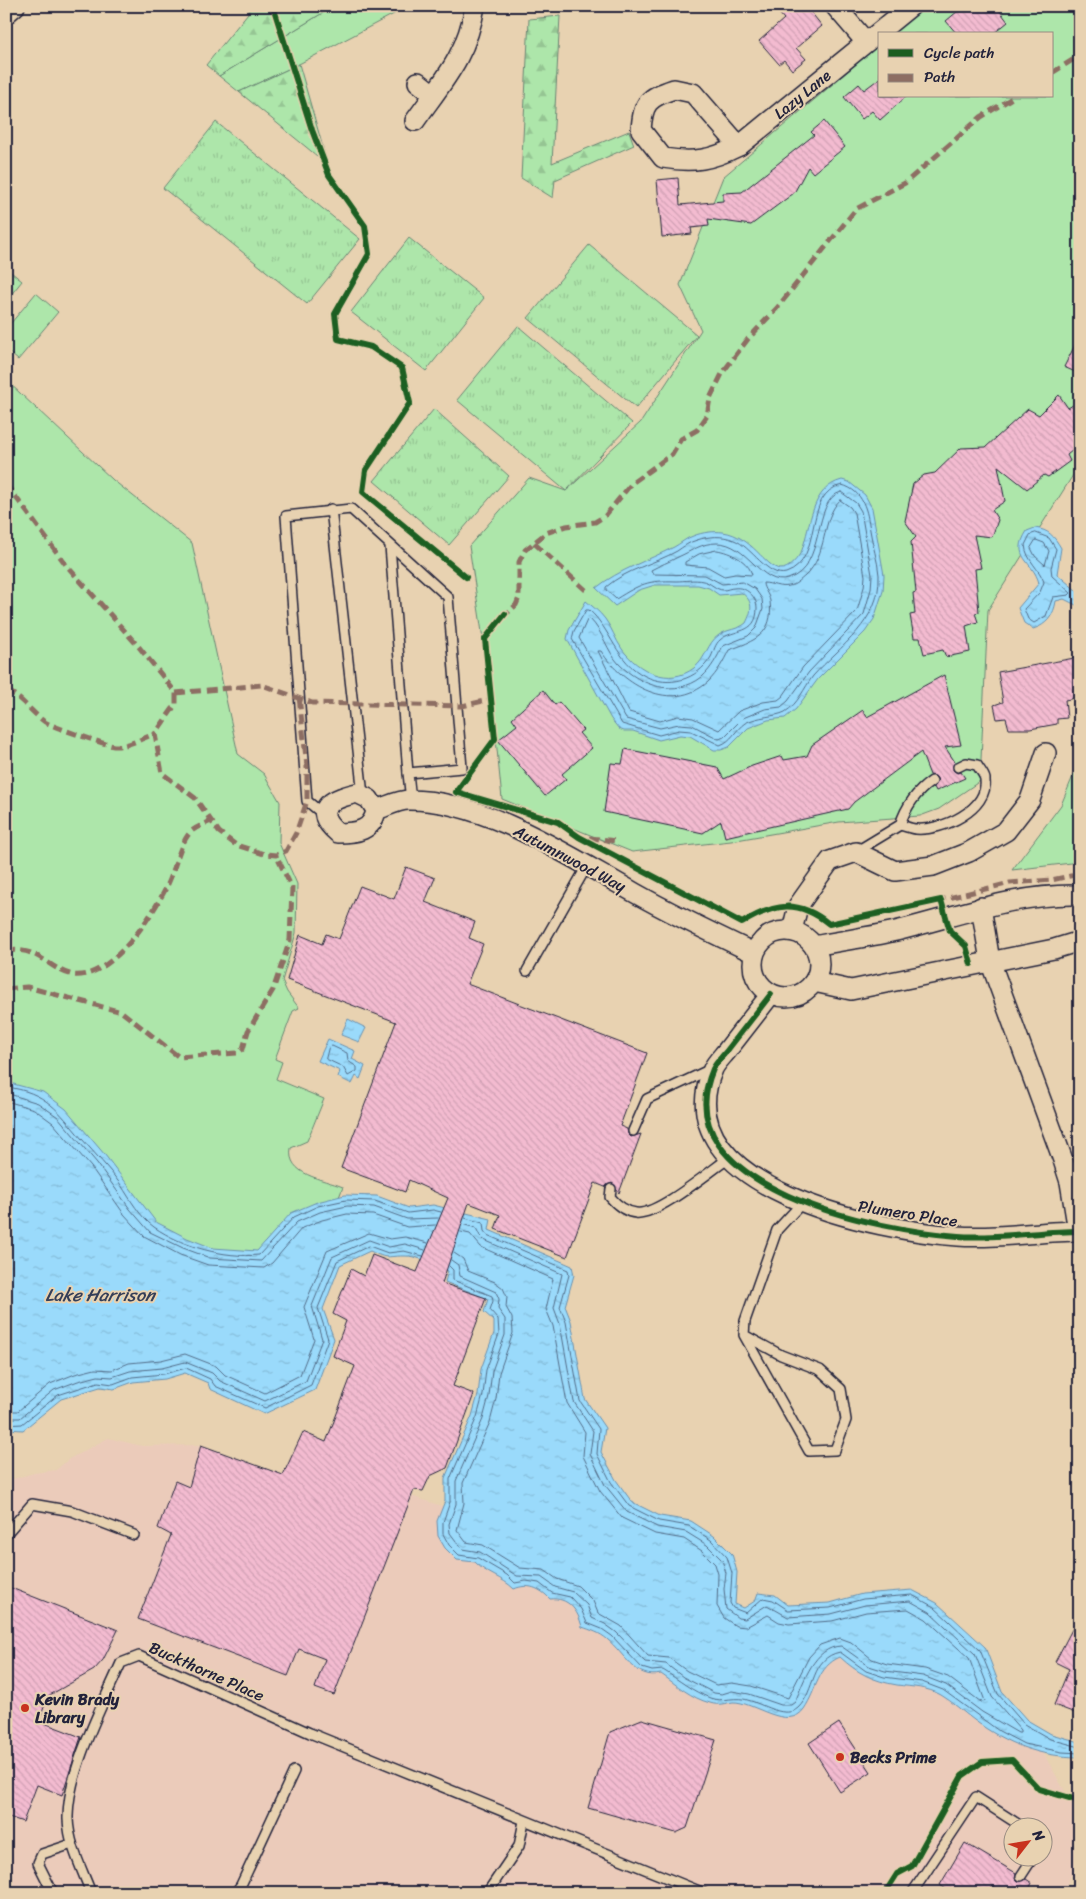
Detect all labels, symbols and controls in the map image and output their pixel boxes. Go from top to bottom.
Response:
legend [878,32,1054,98]
text: Cycle path [924,40,995,66]
street label: Lazy Lane [767,62,838,127]
text: Path [924,64,955,90]
street label: Autumnwood Way [507,816,632,901]
street label: Plumero Place [856,1191,960,1236]
water label: Lake Harrison [45,1279,157,1311]
street label: Buckthorne Place [144,1633,269,1710]
place label: Kevin Brady Library [34,1685,120,1732]
marker: Kevin Brady Library [19,1702,31,1714]
place label: Becks Prime [850,1743,937,1772]
marker: Becks Prime [834,1751,846,1763]
north arrow [1004,1816,1054,1866]
text: N [1025,1824,1052,1846]

